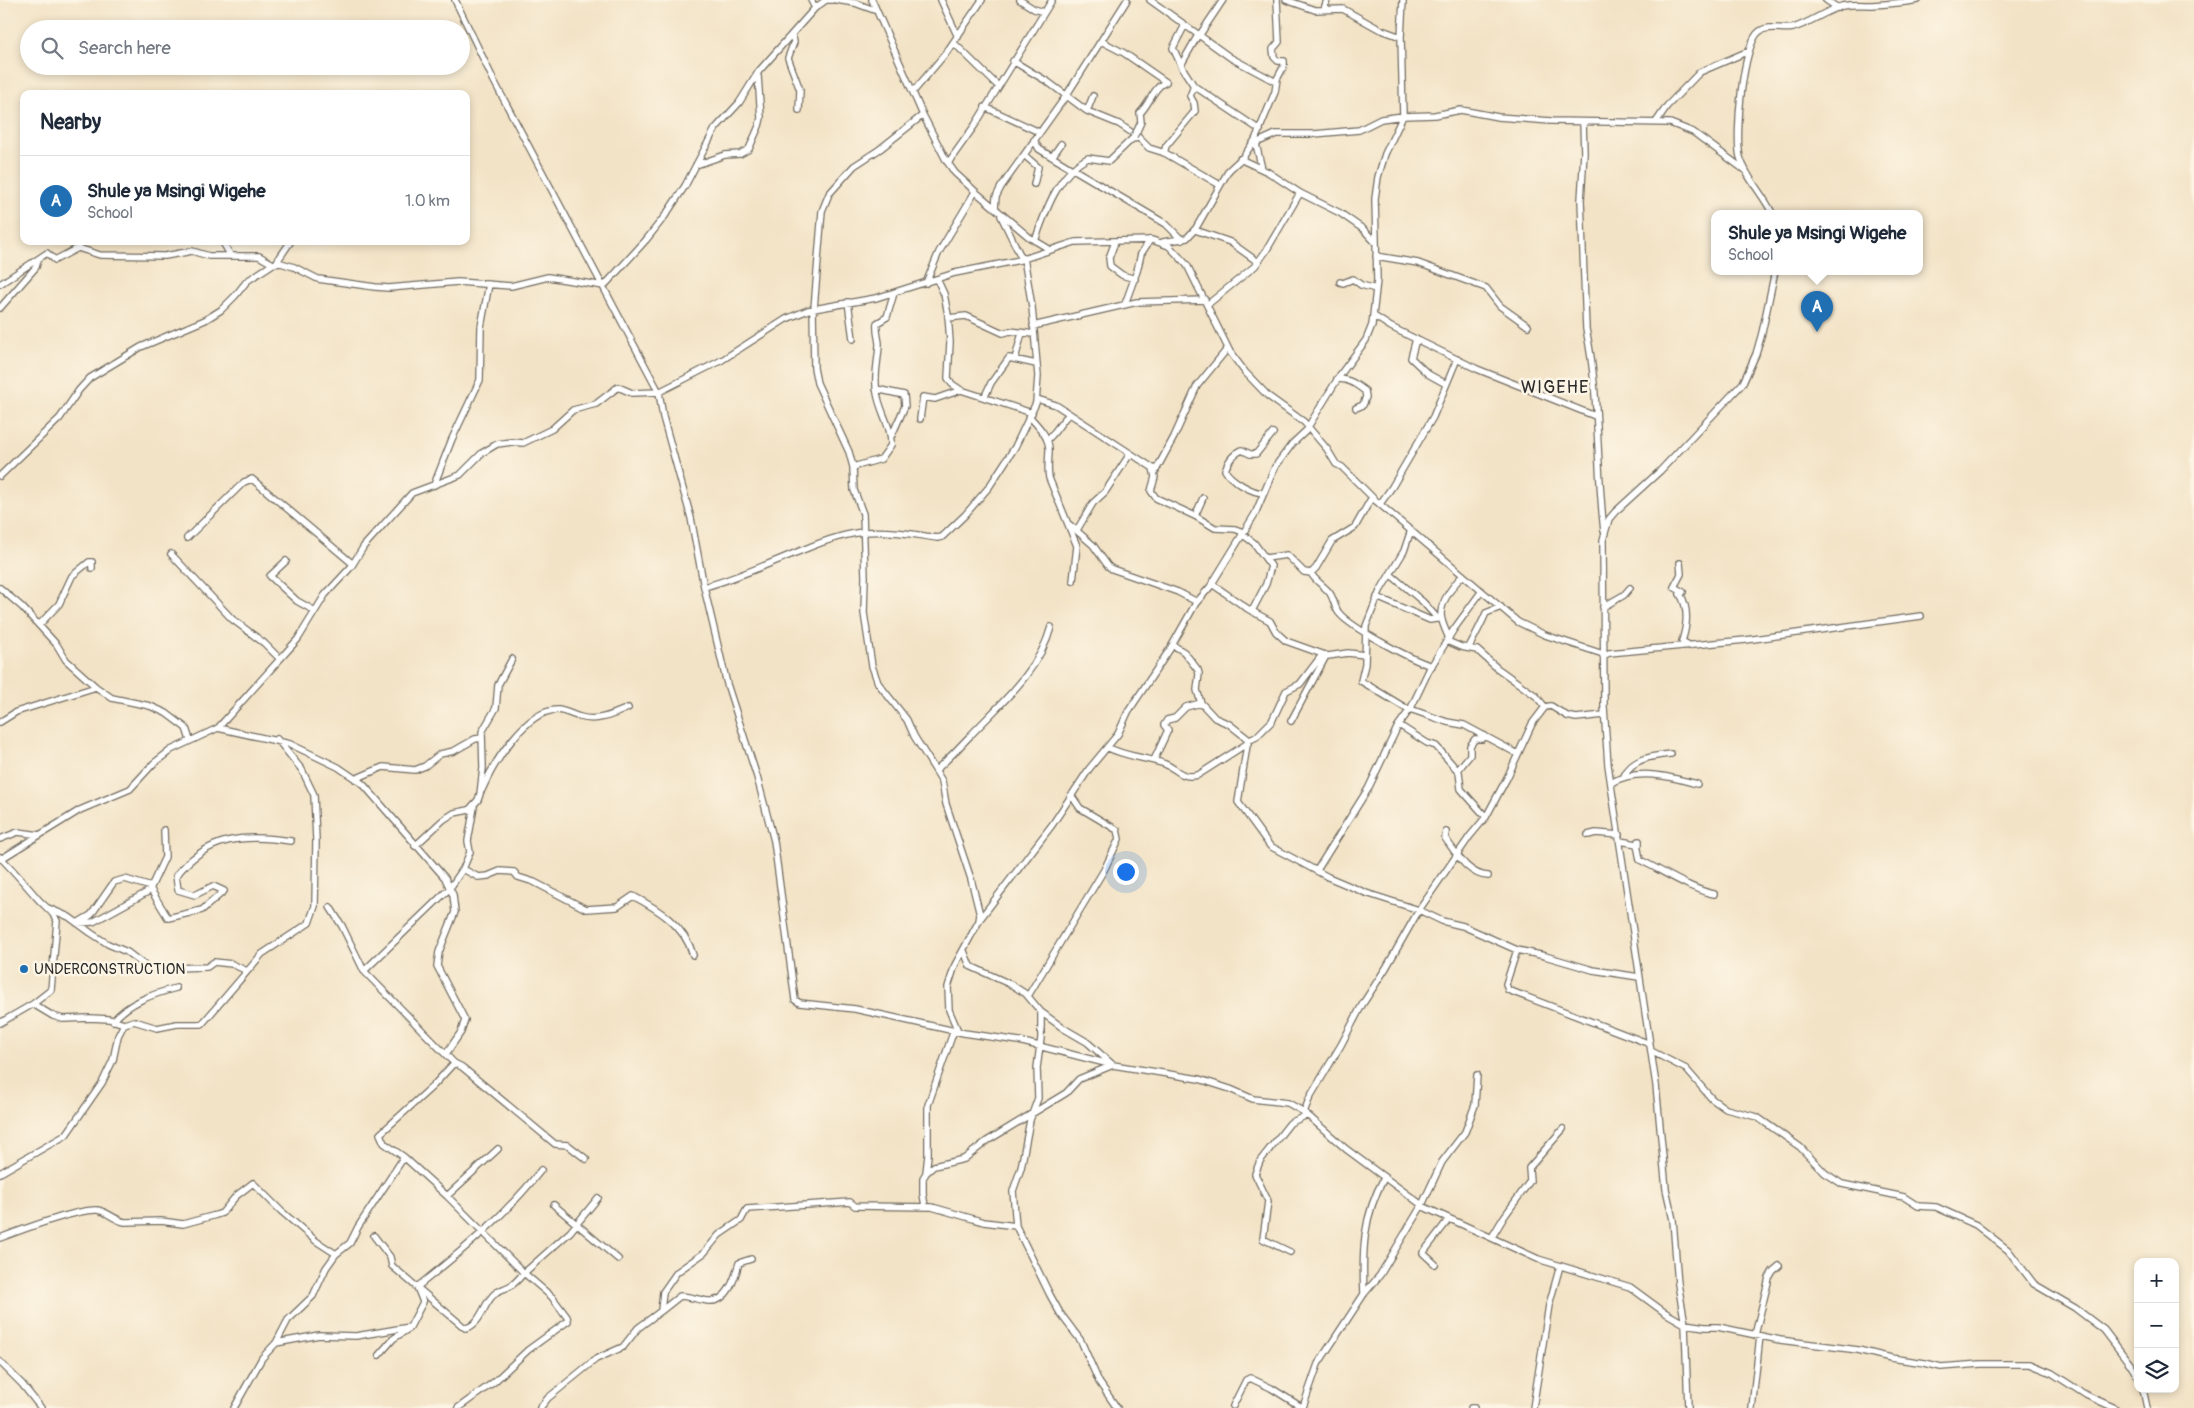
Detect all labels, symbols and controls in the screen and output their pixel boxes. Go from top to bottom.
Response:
search box [20,20,470,75]
icon: search [38,34,66,62]
text: Search here [78,36,171,60]
text: Nearby [40,109,101,136]
text: Shule ya Msingi Wigehe [87,179,266,203]
text: A [51,191,61,211]
text: 1.0 km [405,191,450,211]
text: School [87,203,133,223]
popup [1711,210,1923,275]
text: Shule ya Msingi Wigehe [1728,221,1906,245]
text: School [1728,245,1774,265]
pin: A [1801,291,1833,332]
district label: WIGEHE [1521,376,1589,399]
your location [1113,859,1139,885]
place label: UNDERCONSTRUCTION [34,960,185,979]
marker: UNDERCONSTRUCTION [18,963,30,975]
map controls [2134,1258,2179,1393]
button: + [2134,1258,2179,1303]
button: − [2134,1303,2179,1348]
button: layers [2134,1348,2179,1393]

